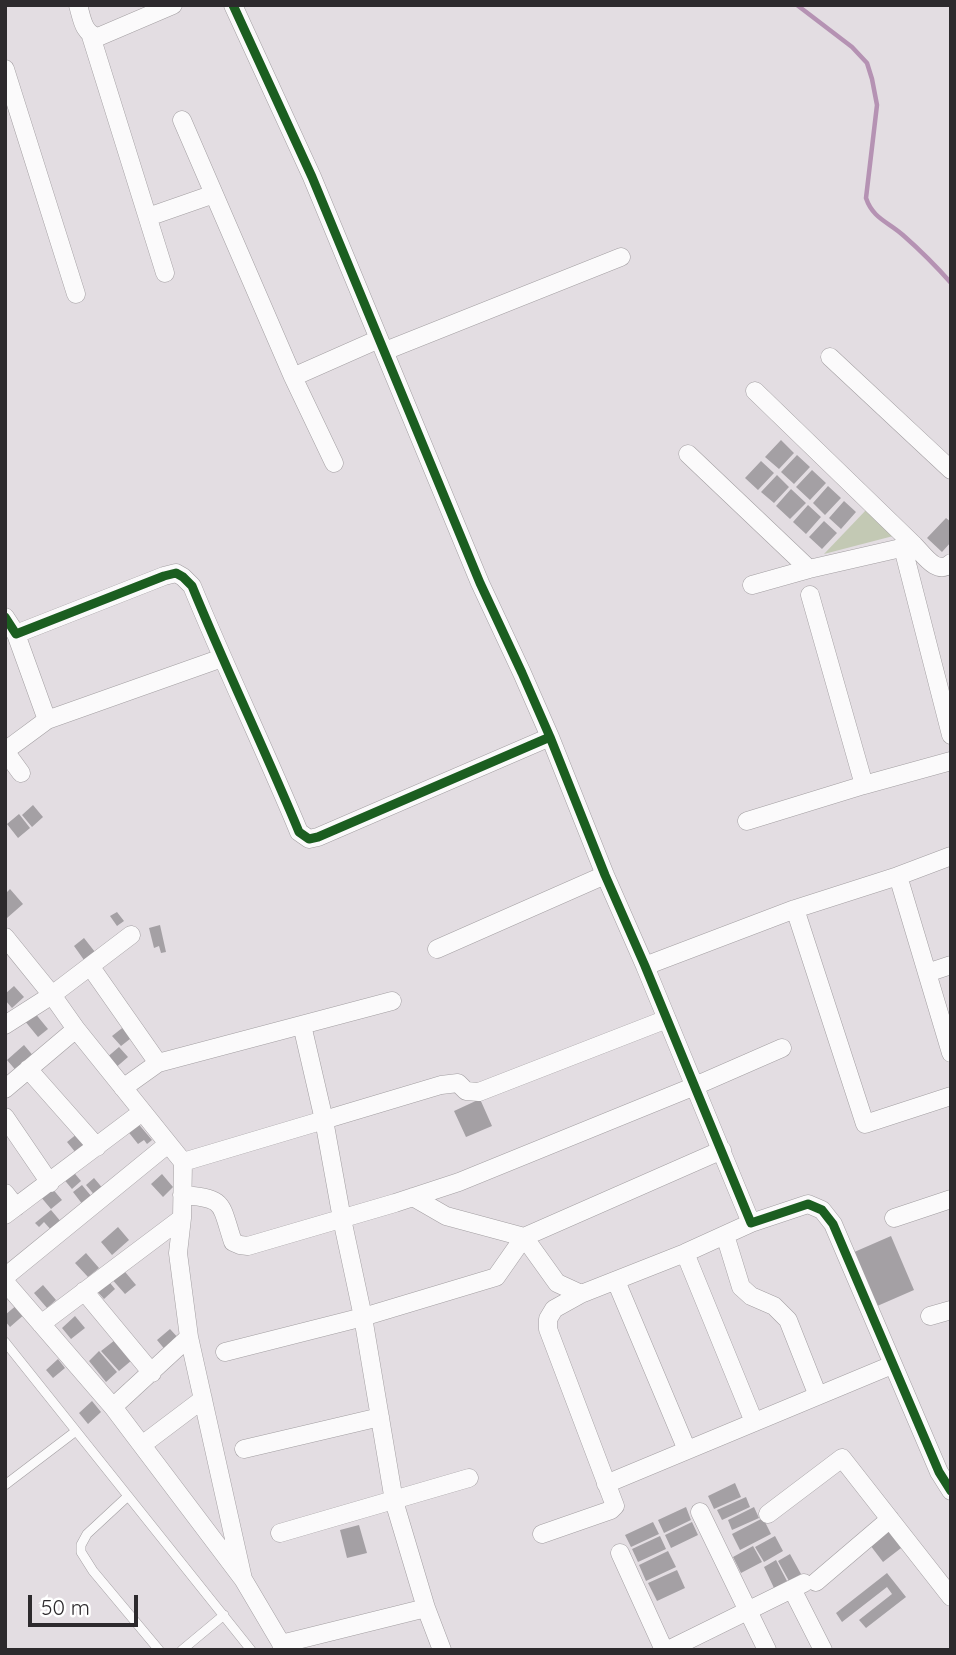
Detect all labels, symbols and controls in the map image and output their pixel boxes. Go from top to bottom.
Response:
scale bar [32,1582,142,1626]
text: 50 m [41,1594,90,1620]

